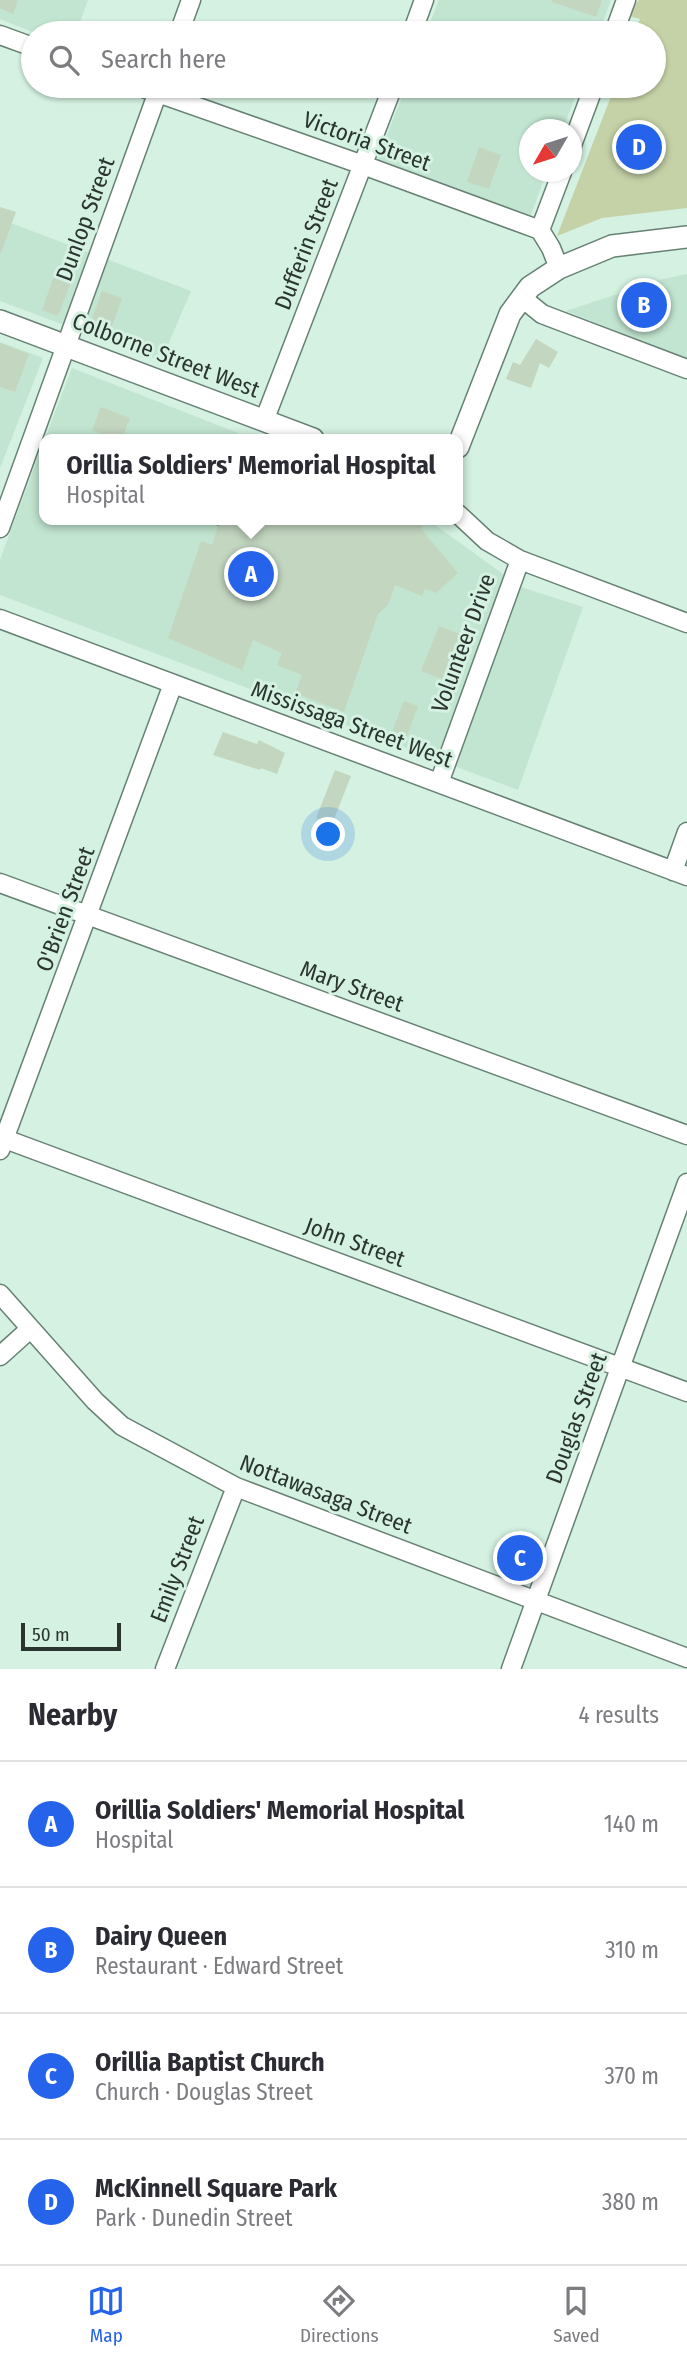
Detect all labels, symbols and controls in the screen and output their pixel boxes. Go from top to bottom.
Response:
search box [21,21,666,98]
icon: search [45,41,83,79]
text: Search here [101,44,226,75]
street label: Victoria Street [299,105,435,177]
north arrow [519,119,582,182]
pin: D [616,121,662,173]
street label: Dunlop Street [50,153,121,285]
street label: Dufferin Street [268,174,344,314]
pin: B [621,279,667,331]
street label: Colborne Street West [68,306,264,404]
popup [39,434,463,525]
text: Orillia Soldiers' Memorial Hospital [66,450,436,481]
text: Hospital [66,481,145,509]
pin: A [228,548,274,600]
street label: Volunteer Drive [425,570,501,716]
street label: Mississaga Street West [247,675,457,774]
your location [311,817,345,851]
street label: O'Brien Street [29,842,101,975]
street label: Mary Street [297,954,408,1018]
street label: John Street [301,1211,409,1273]
street label: Douglas Street [539,1348,613,1487]
street label: Nottawasaga Street [236,1448,417,1540]
street label: Emily Street [144,1511,210,1626]
pin: C [497,1532,543,1584]
scale bar [21,1620,121,1652]
text: 50 m [32,1623,70,1646]
text: Nearby [28,1697,117,1733]
text: 4 results [578,1701,659,1729]
text: Orillia Soldiers' Memorial Hospital [95,1795,464,1826]
text: A [45,1810,57,1838]
text: 140 m [604,1810,659,1838]
text: Hospital [95,1826,173,1854]
text: Dairy Queen [95,1921,227,1952]
text: B [45,1936,57,1964]
text: 310 m [605,1936,659,1964]
text: Restaurant · Edward Street [95,1952,343,1980]
text: Orillia Baptist Church [95,2047,325,2078]
text: C [45,2062,57,2090]
text: 370 m [605,2062,659,2090]
text: Church · Douglas Street [95,2078,313,2106]
text: McKinnell Square Park [95,2173,337,2204]
text: D [44,2188,58,2216]
text: 380 m [602,2188,659,2216]
text: Park · Dunedin Street [95,2204,293,2232]
tab: Map [87,2282,125,2347]
tab: Directions [300,2282,379,2347]
tab: Saved [553,2282,600,2347]

